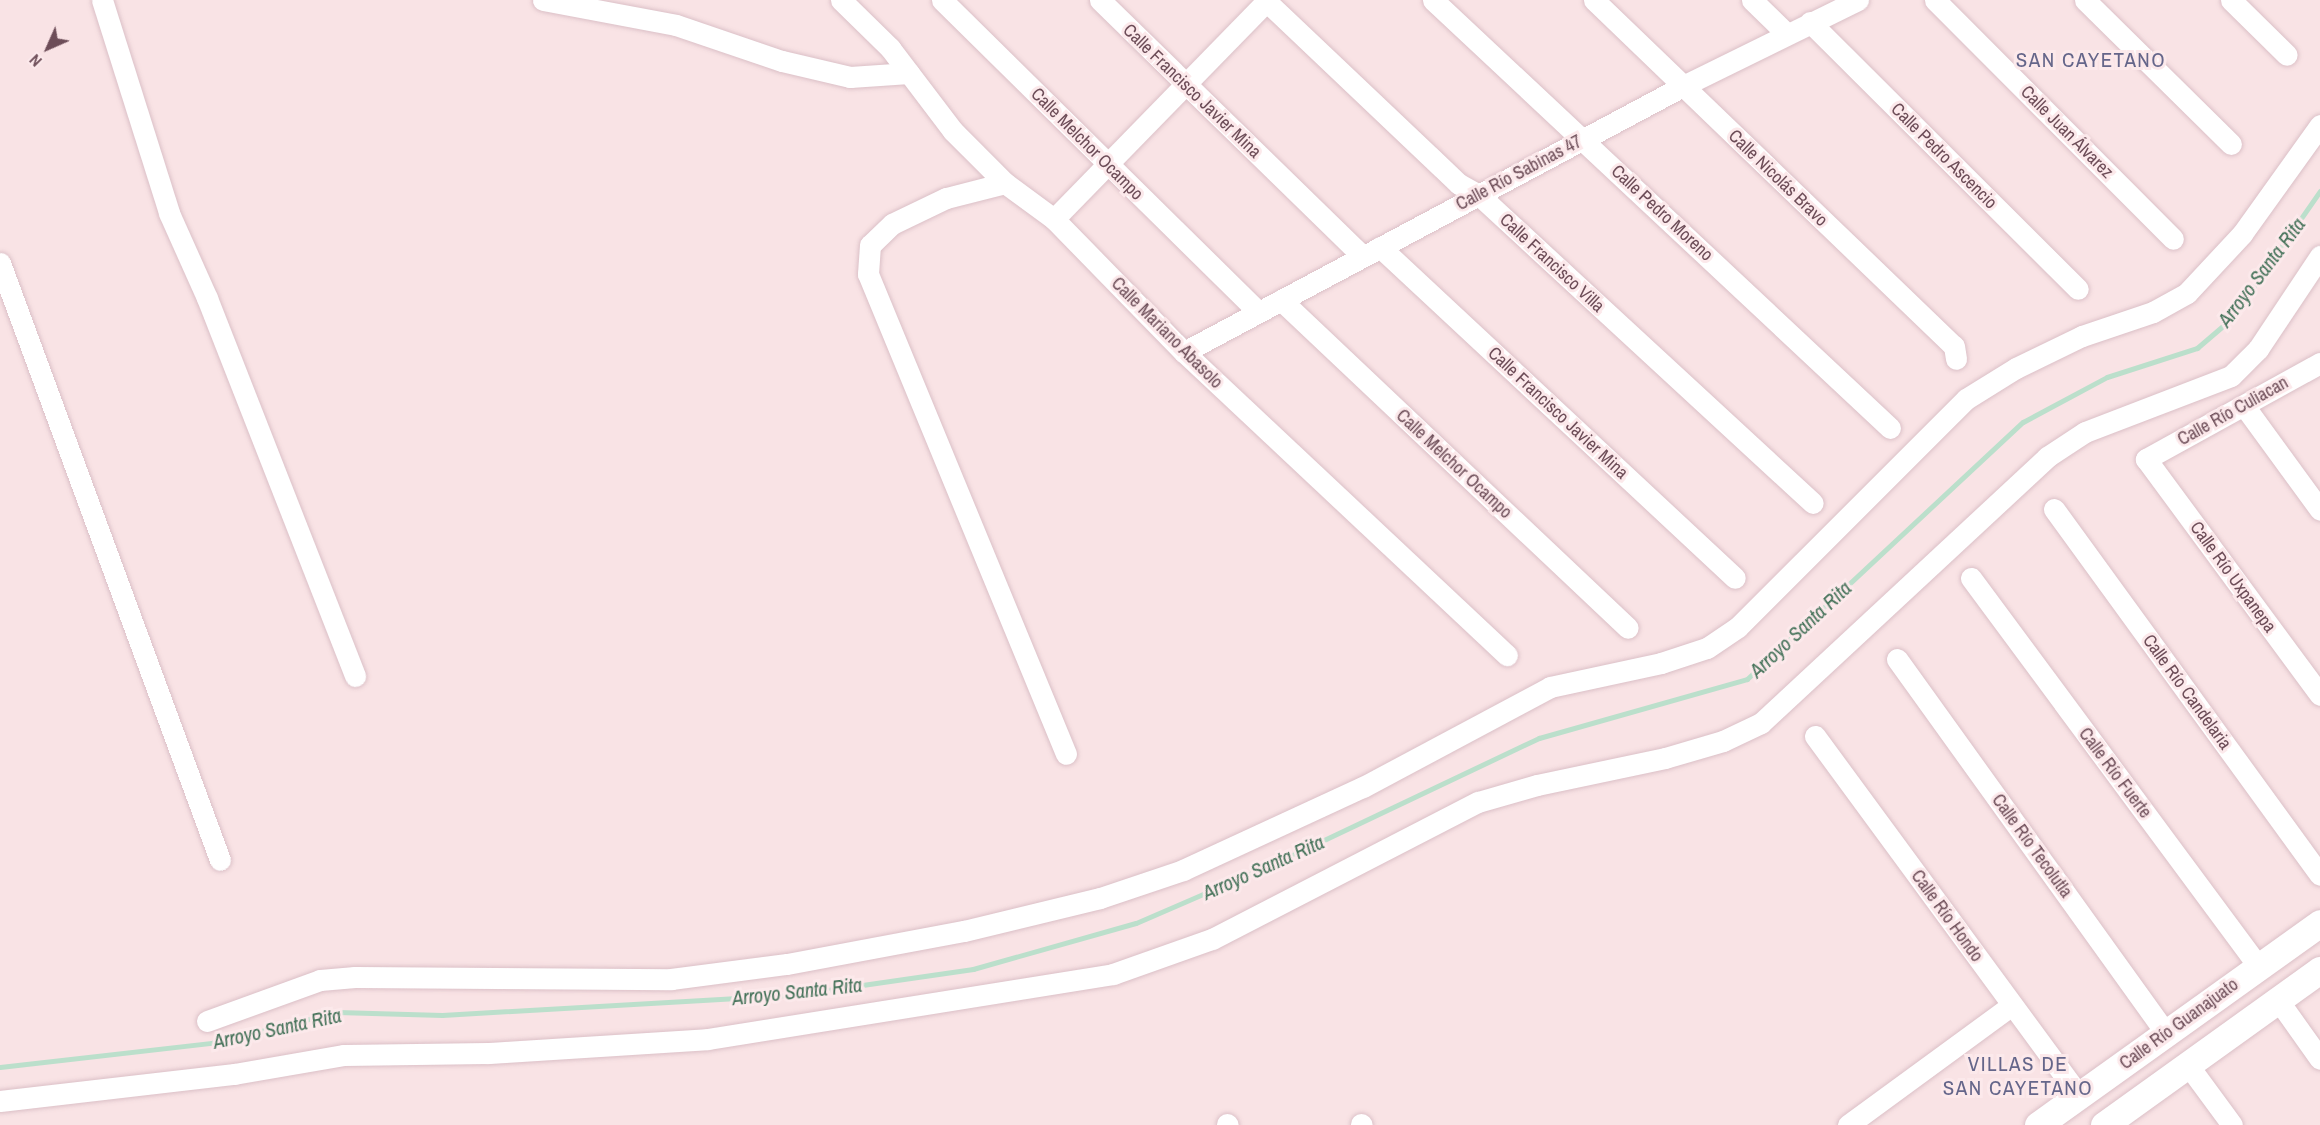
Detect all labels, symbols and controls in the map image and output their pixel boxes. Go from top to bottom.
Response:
north arrow [18,18,78,78]
street label: Calle Francisco Javier Mina [1118,19,1266,163]
district label: SAN CAYETANO [2016,47,2166,73]
text: N [24,50,46,72]
street label: Calle Juan Álvarez [2016,81,2118,183]
street label: Calle Melchor Ocampo [1026,83,1148,205]
street label: Calle Pedro Ascencio [1886,98,2002,214]
street label: Calle Nicolás Bravo [1724,125,1832,231]
street label: Calle Río Sabinas 47 [1452,131,1586,215]
street label: Calle Pedro Moreno [1607,160,1717,266]
street label: Calle Francisco Villa [1495,209,1609,317]
water label: Arroyo Santa Rita [2212,213,2310,331]
street label: Calle Mariano Abasolo [1107,273,1227,393]
street label: Calle Francisco Javier Mina [1483,342,1633,484]
street label: Calle Río Culiacan [2174,372,2292,450]
street label: Calle Melchor Ocampo [1392,405,1516,523]
street label: Calle Río Uxpanepa [2185,517,2281,637]
water label: Arroyo Santa Rita [1744,576,1856,682]
street label: Calle Río Candelaria [2138,630,2236,754]
street label: Calle Río Fuerte [2074,724,2156,822]
street label: Calle Río Tecolutla [1987,790,2077,902]
water label: Arroyo Santa Rita [1199,830,1327,904]
street label: Calle Río Hondo [1906,866,1988,966]
water label: Arroyo Santa Rita [731,972,863,1010]
street label: Calle Río Guanajuato [2116,974,2242,1074]
water label: Arroyo Santa Rita [211,1003,343,1053]
district label: VILLAS DE SAN CAYETANO [1943,1051,2093,1101]

